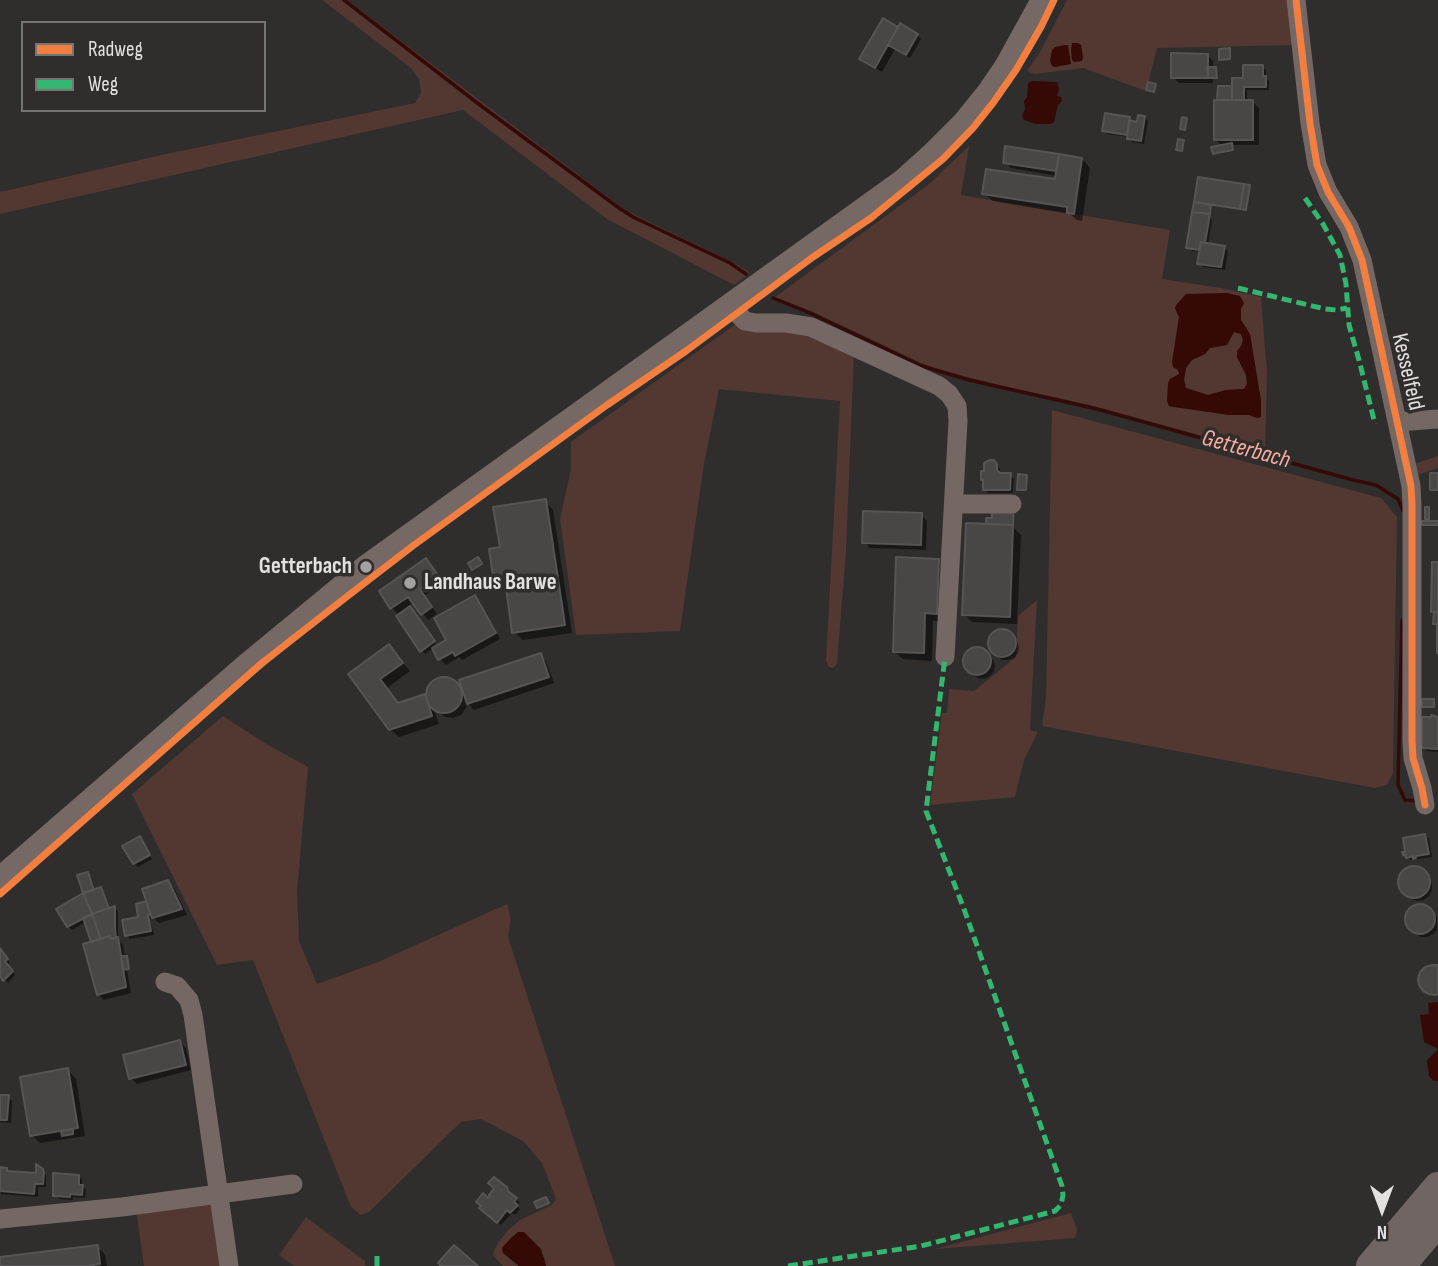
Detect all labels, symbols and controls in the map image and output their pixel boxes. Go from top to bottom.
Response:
legend [21,21,266,112]
text: Radweg [88,37,143,62]
text: Weg [88,72,118,97]
street label: Kesselfeld [1385,331,1429,413]
water label: Getterbach [1199,424,1293,476]
place label: Getterbach [259,553,352,581]
marker: Getterbach [358,559,374,575]
place label: Landhaus Barwe [424,569,557,597]
marker: Landhaus Barwe [402,575,418,591]
north arrow [1347,1175,1417,1245]
text: N [1377,1220,1387,1243]

